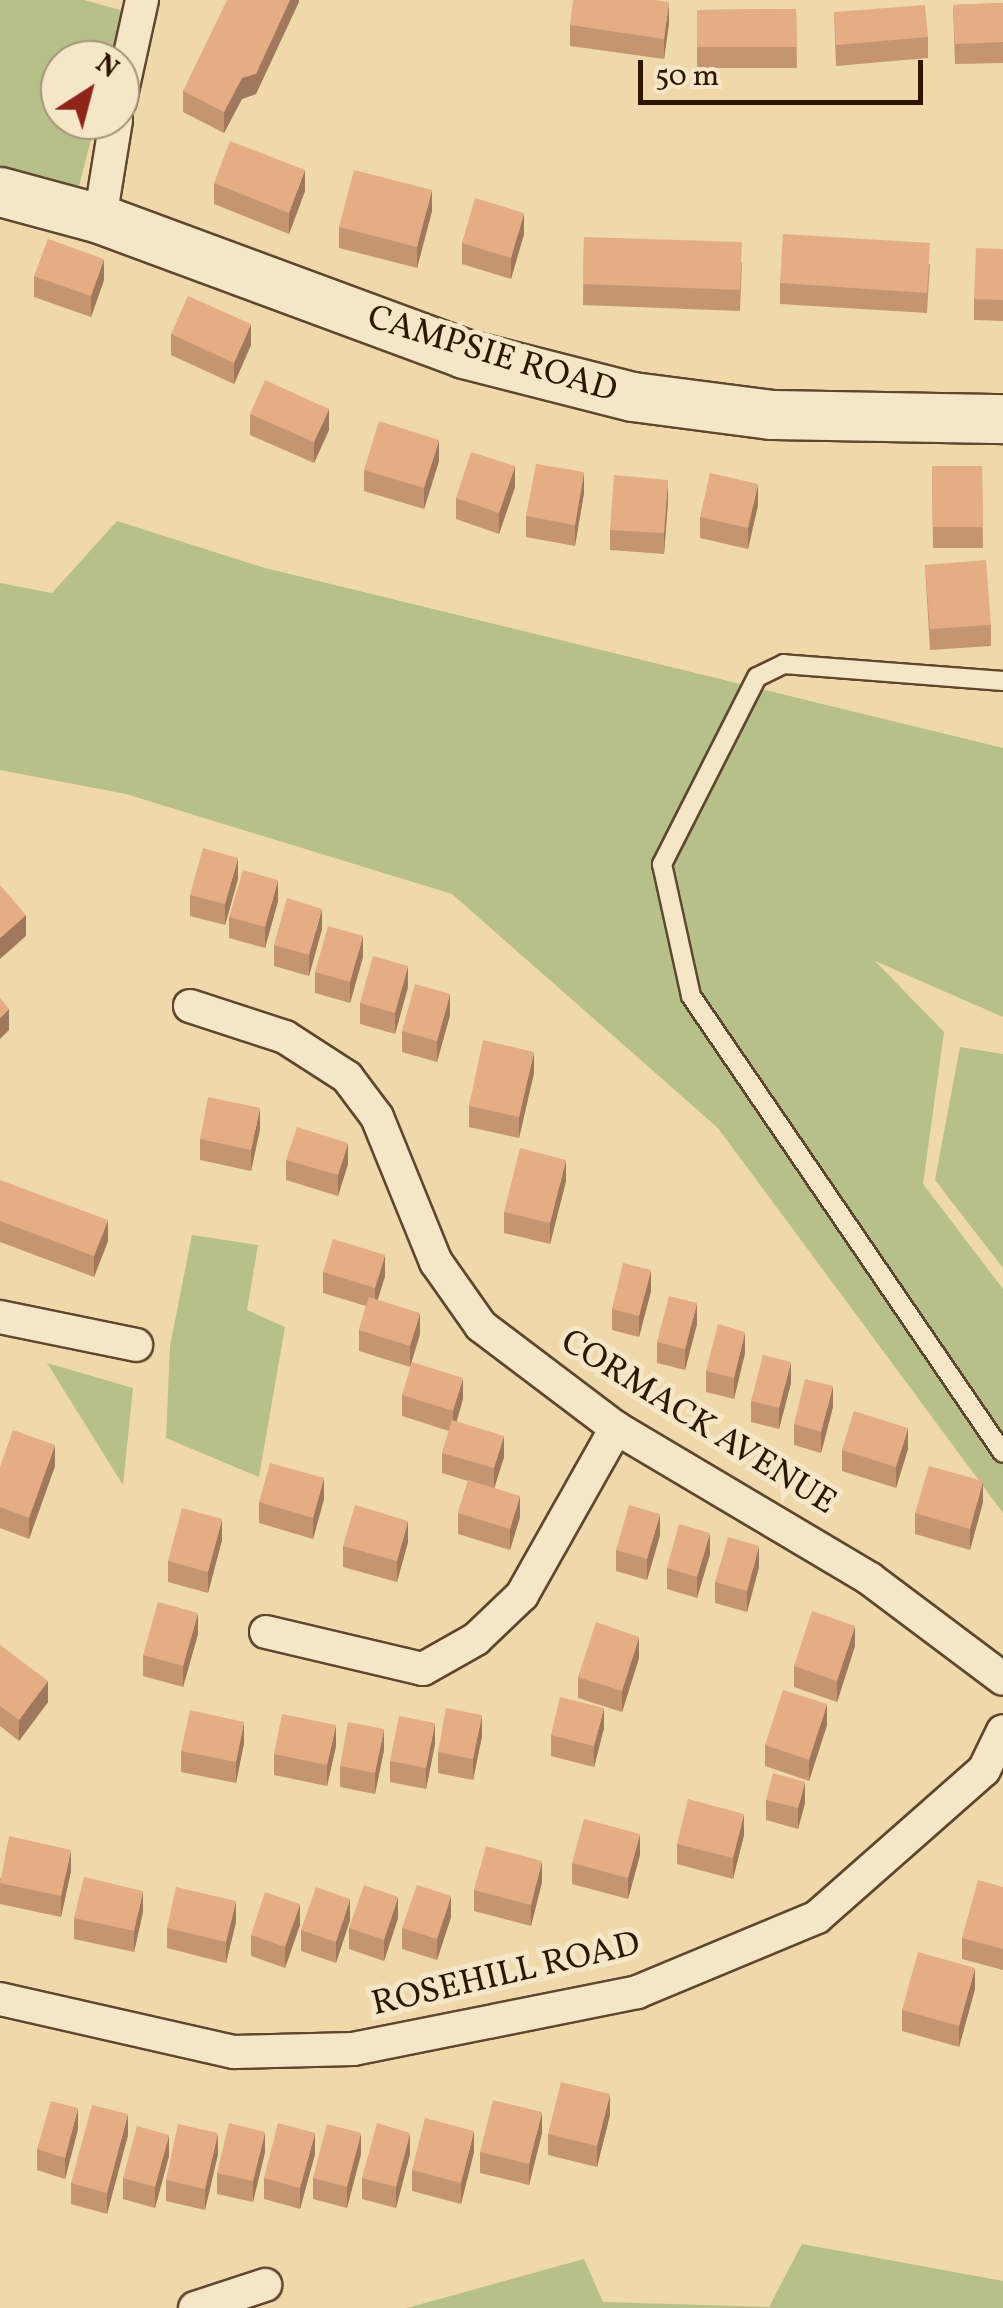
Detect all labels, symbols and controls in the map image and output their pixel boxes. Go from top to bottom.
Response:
north arrow [40,40,140,140]
scale bar [643,40,928,102]
text: N [87,45,126,89]
text: 50 m [655,56,719,98]
street label: CAMPSIE ROAD [362,297,622,413]
street label: CORMACK AVENUE [553,1321,843,1525]
street label: ROSEHILL ROAD [368,1924,644,2026]

